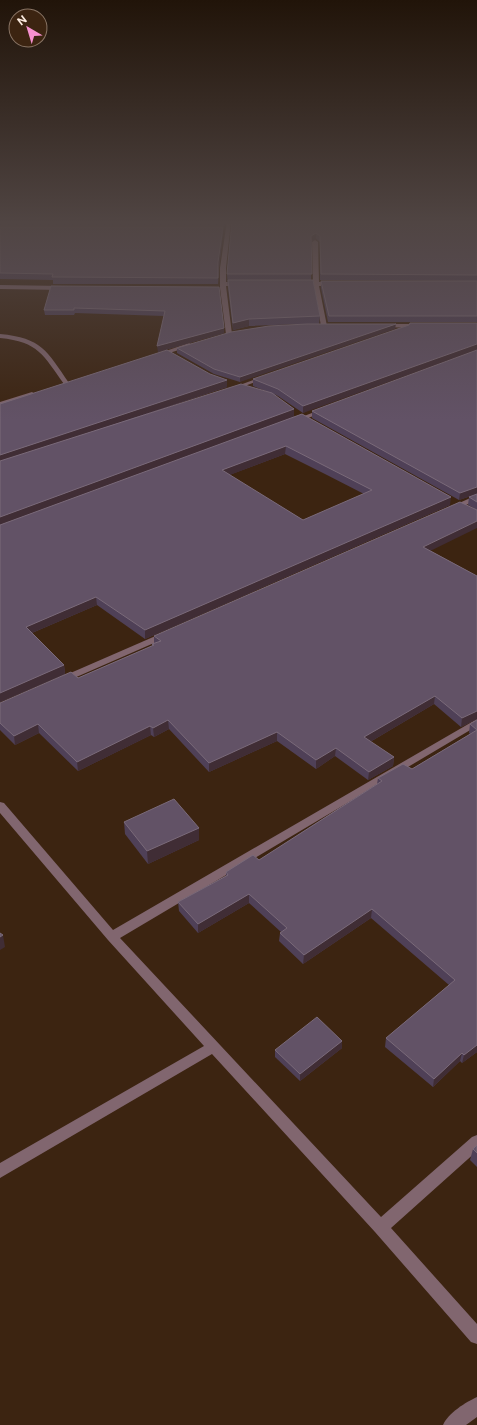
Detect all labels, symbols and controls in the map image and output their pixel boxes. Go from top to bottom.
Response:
north arrow [8,8,48,48]
text: N [15,13,29,27]

